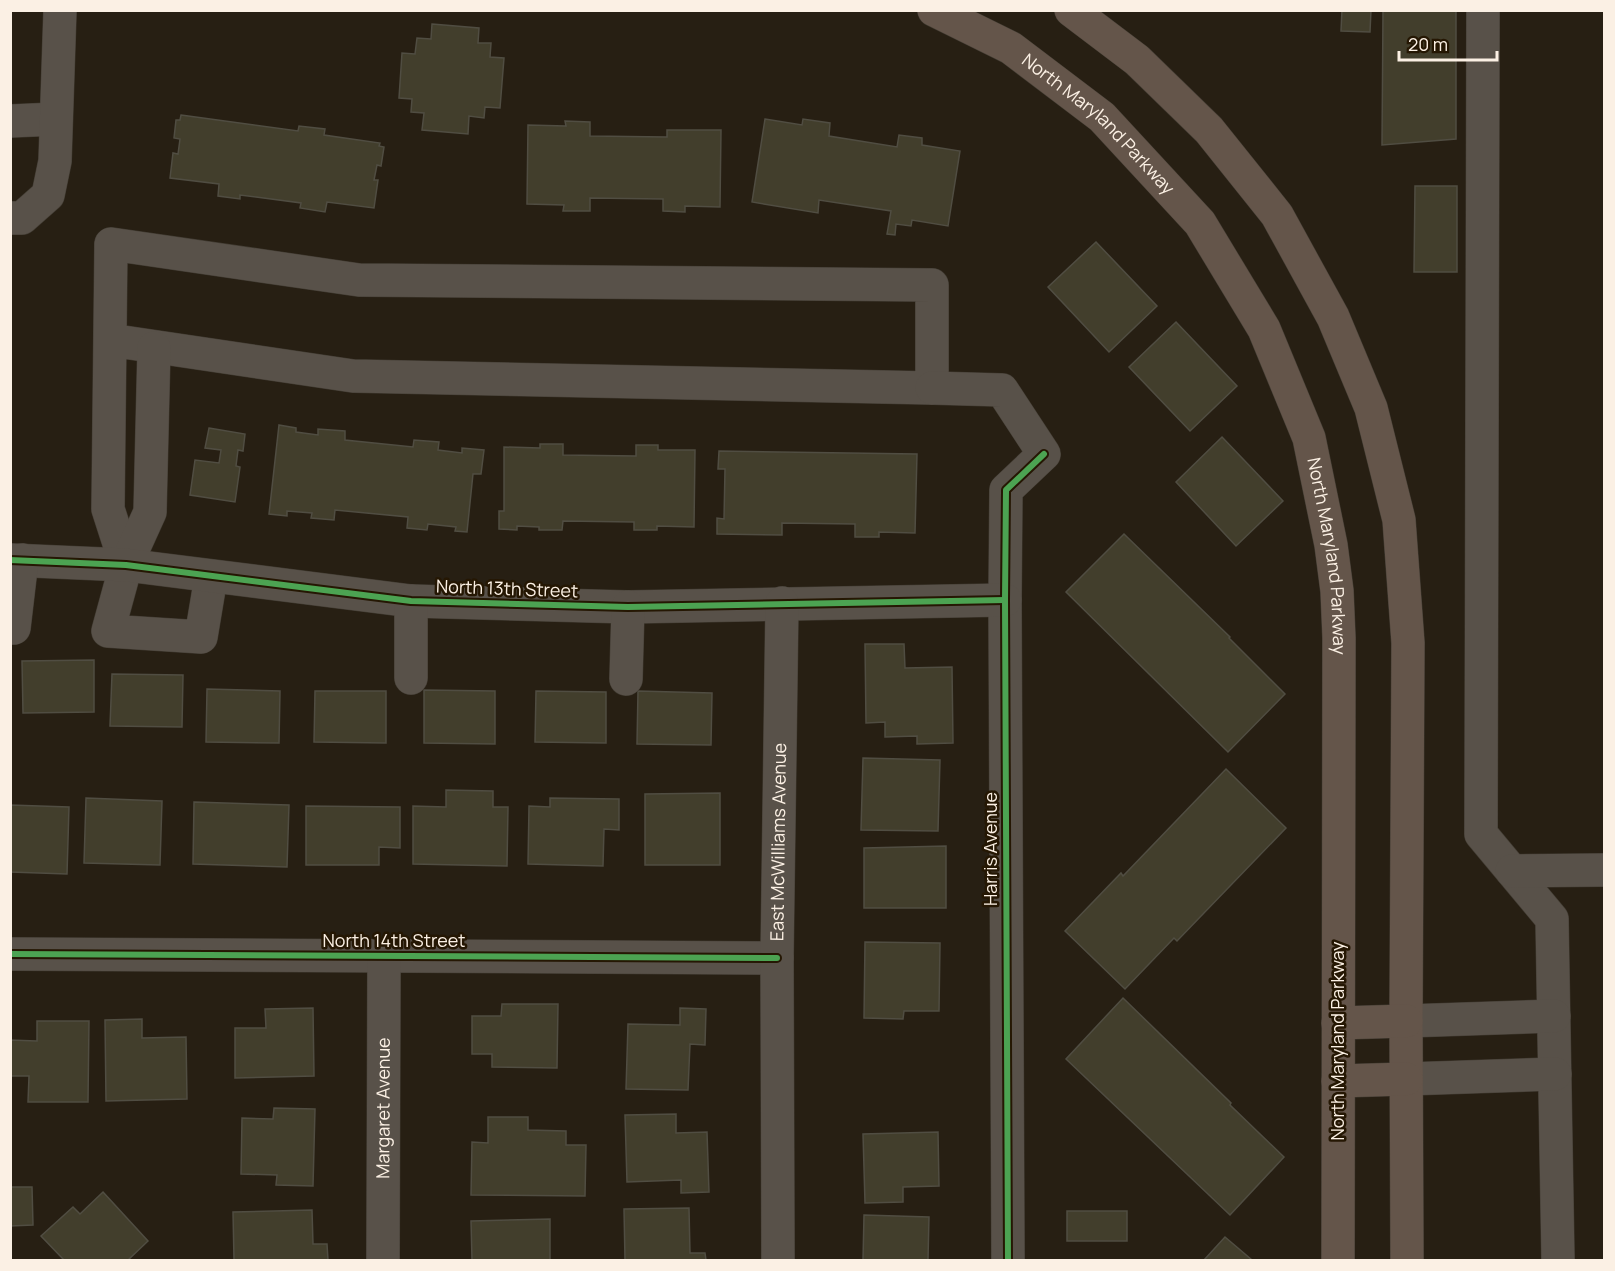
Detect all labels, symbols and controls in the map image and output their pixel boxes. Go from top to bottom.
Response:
scale bar [1399,24,1496,62]
text: 20 m [1408,32,1448,56]
street label: North Maryland Parkway [1017,48,1181,199]
street label: North Maryland Parkway [1302,455,1352,655]
street label: North 13th Street [436,574,579,602]
street label: East McWilliams Avenue [764,743,791,941]
street label: Harris Avenue [978,792,1002,906]
street label: North 14th Street [323,928,465,952]
street label: North Maryland Parkway [1325,941,1349,1141]
street label: Margaret Avenue [370,1037,395,1179]

